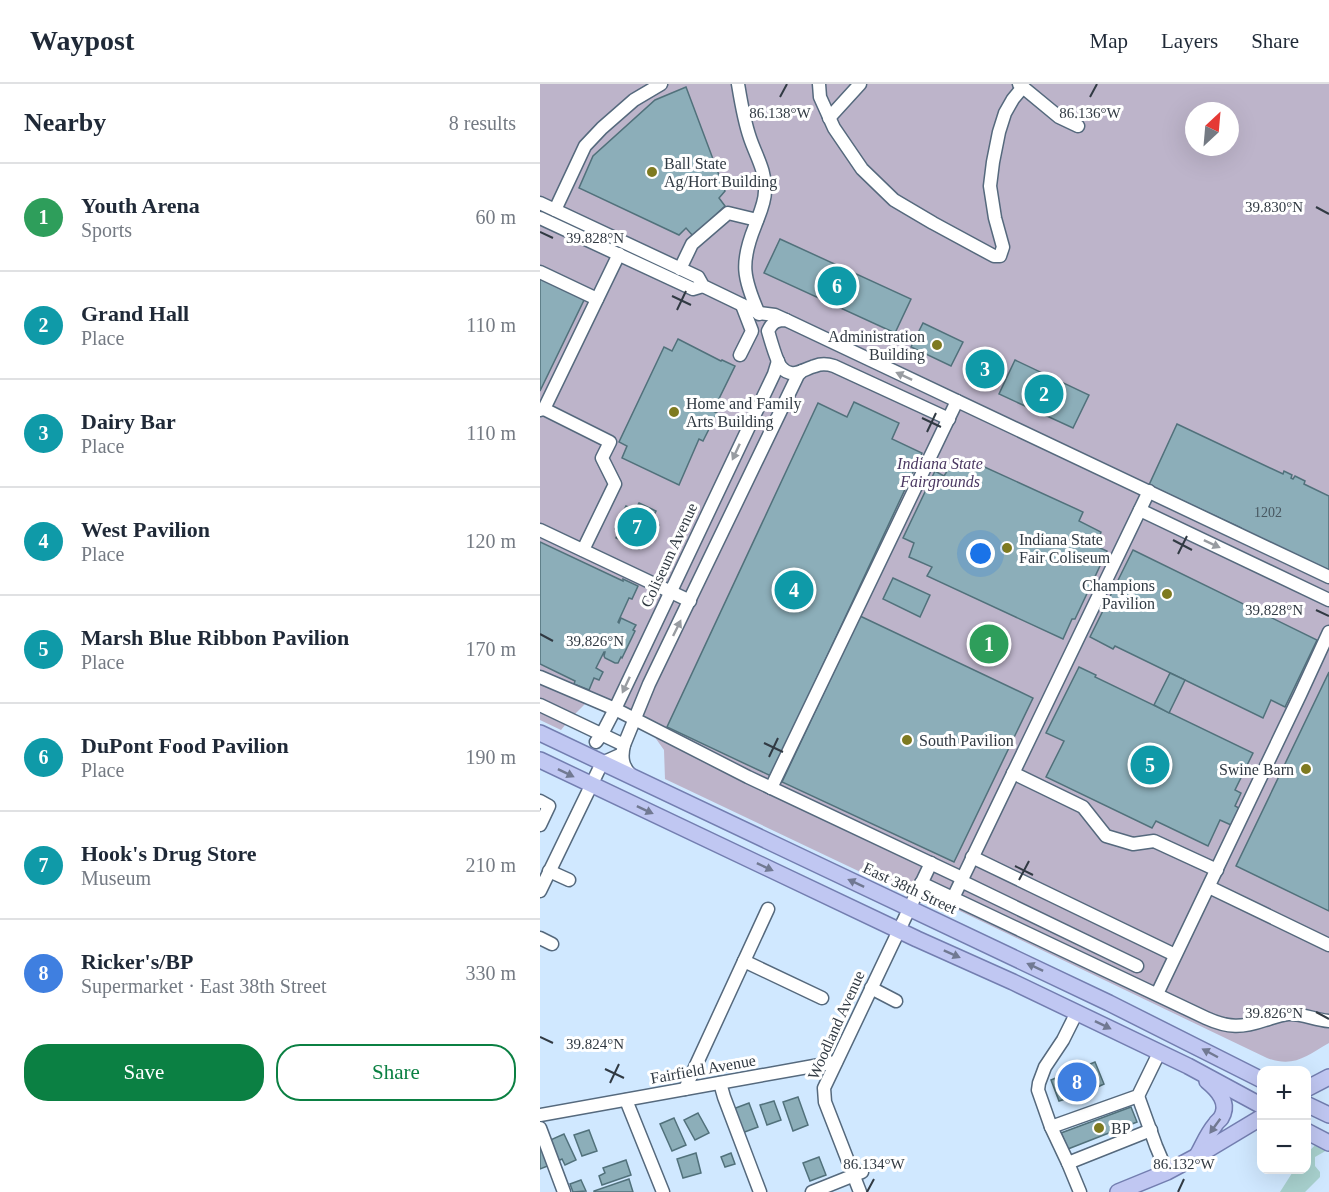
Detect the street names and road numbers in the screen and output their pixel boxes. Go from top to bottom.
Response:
street label: Coliseum Avenue [637,500,701,610]
street label: East 38th Street [860,859,960,917]
street label: Woodland Avenue [804,968,868,1082]
street label: Fairfield Avenue [649,1051,757,1087]

